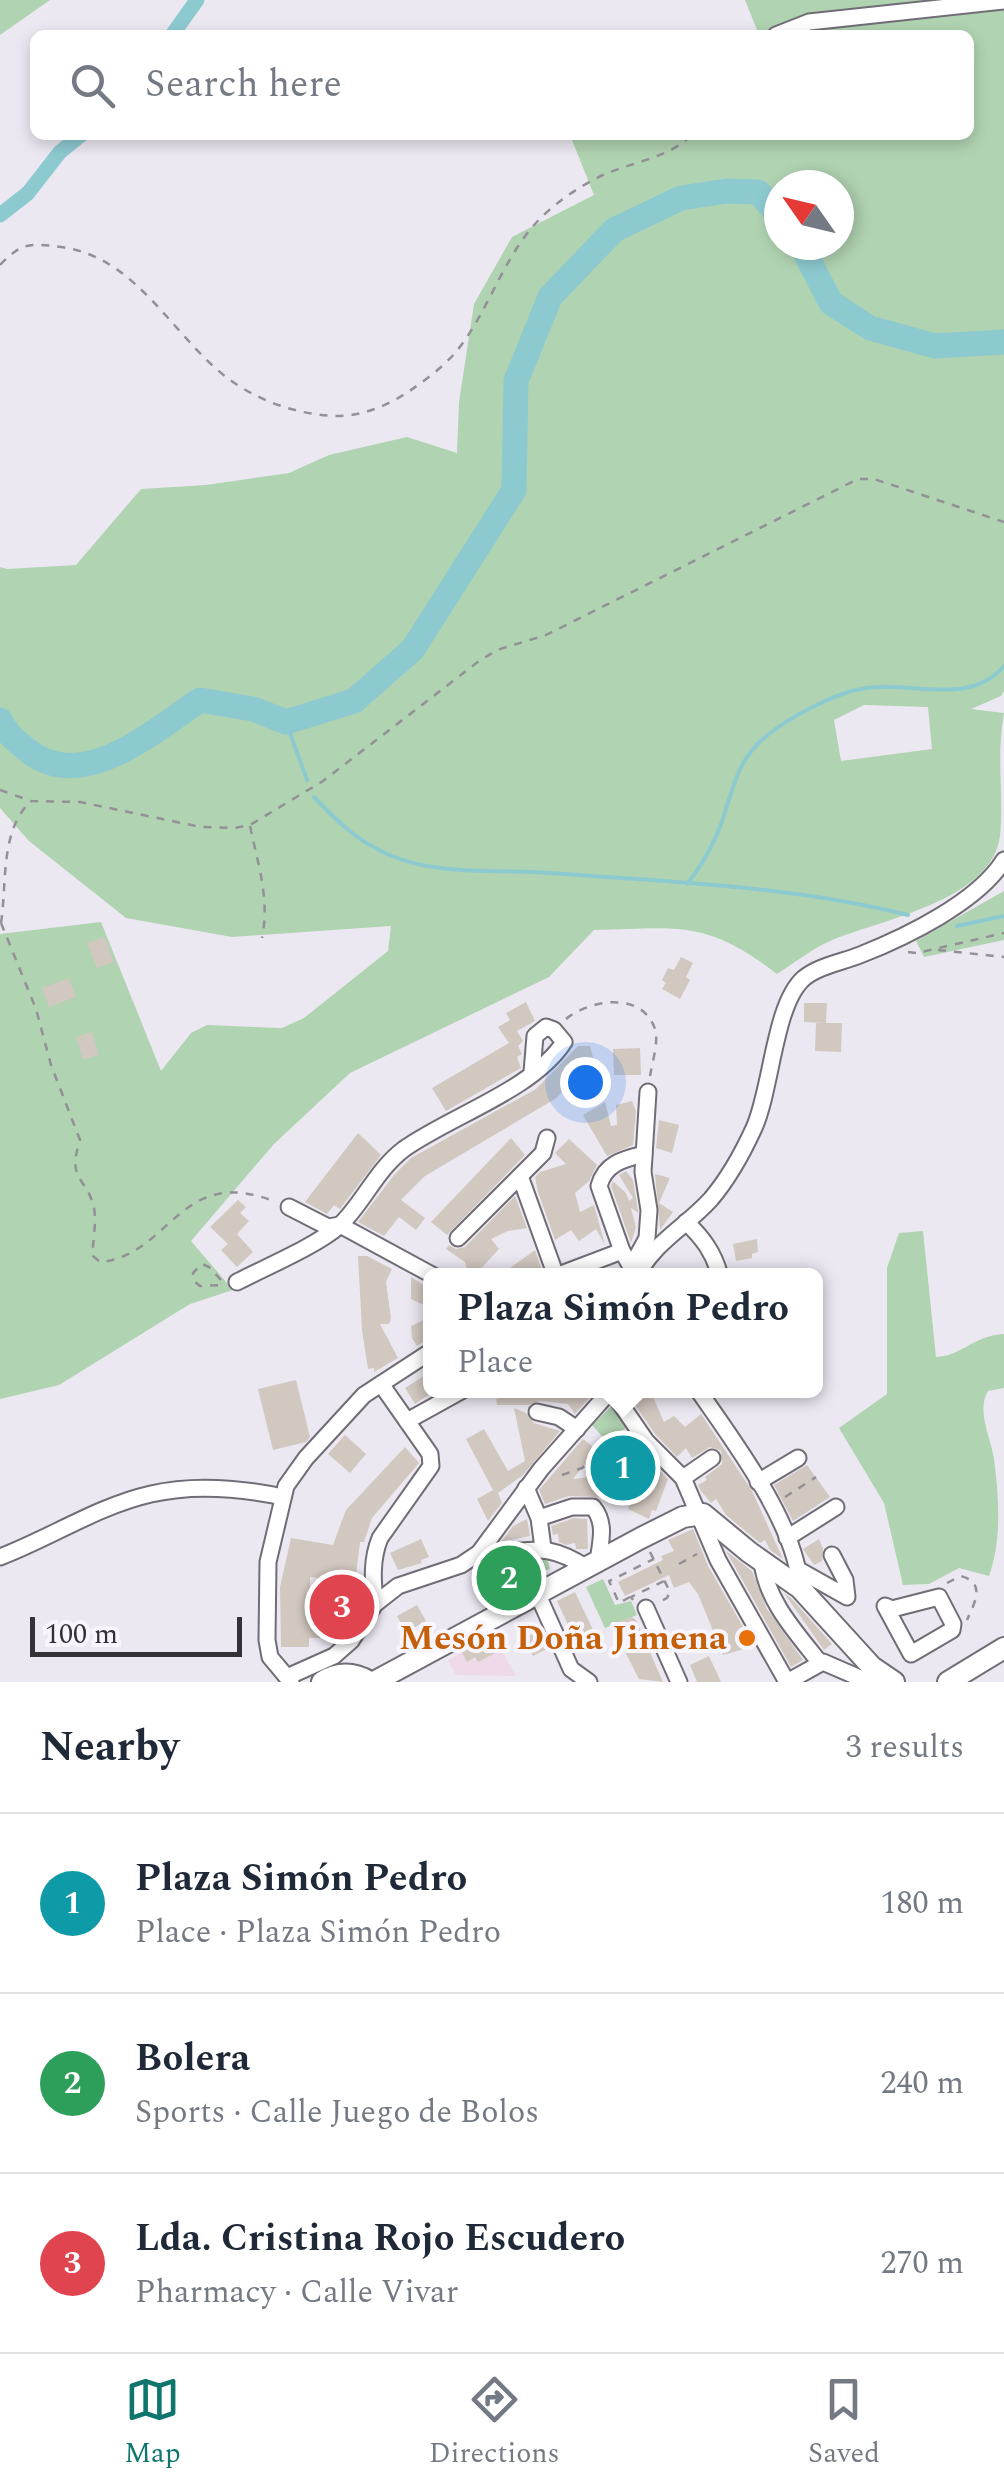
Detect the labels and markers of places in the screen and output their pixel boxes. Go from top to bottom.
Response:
pin: 1 [590,1430,656,1506]
pin: 2 [476,1540,542,1616]
pin: 3 [310,1570,374,1644]
place label: Mesón Doña Jimena [399,1612,727,1665]
marker: Mesón Doña Jimena [736,1627,758,1649]

